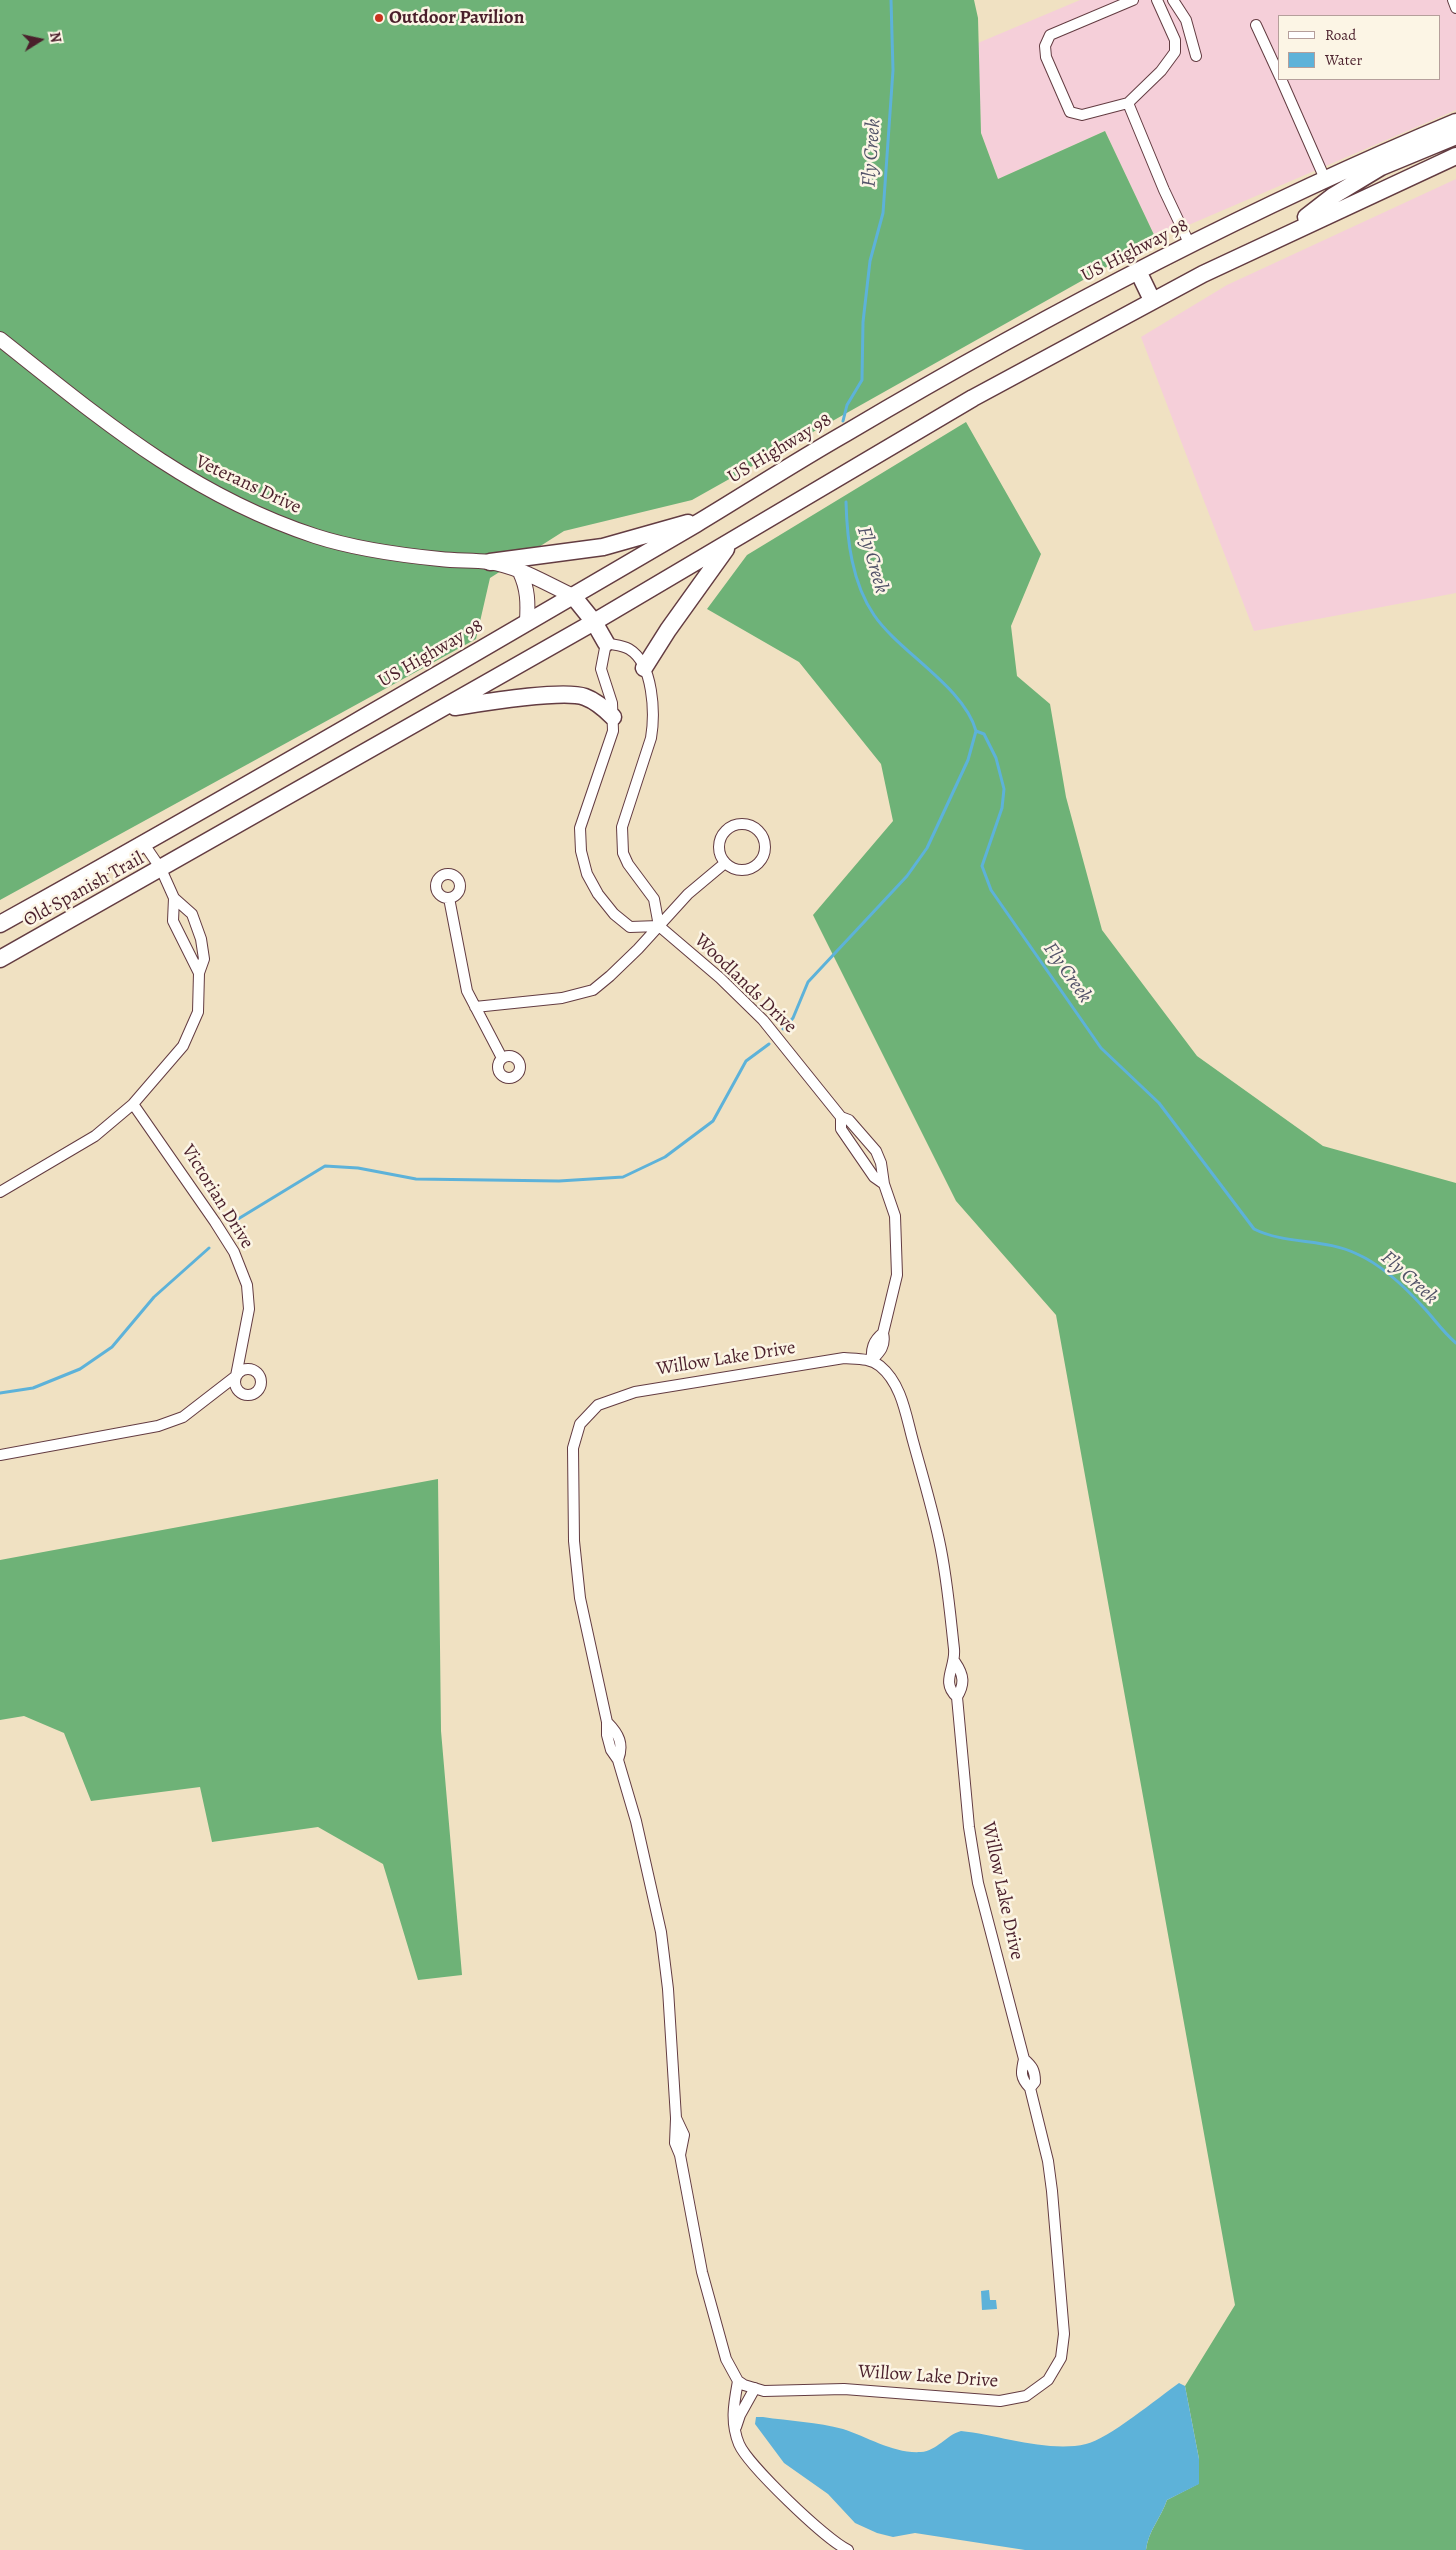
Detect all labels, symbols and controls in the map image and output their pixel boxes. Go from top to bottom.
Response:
place label: Outdoor Pavilion [389,7,524,29]
marker: Outdoor Pavilion [373,12,385,24]
north arrow [15,15,65,65]
legend [1278,15,1441,80]
text: Road [1325,25,1356,45]
text: N [45,31,66,44]
text: Water [1325,50,1362,70]
water label: Fly Creek [858,118,886,188]
street label: US Highway 98 [1078,214,1192,288]
street label: US Highway 98 [724,409,836,489]
street label: Veterans Drive [192,451,304,519]
water label: Fly Creek [851,524,893,596]
street label: US Highway 98 [375,615,487,693]
street label: Old Spanish Trail [20,848,148,932]
street label: Woodlands Drive [689,929,801,1039]
water label: Fly Creek [1038,938,1096,1008]
street label: Victorian Drive [176,1141,258,1253]
water label: Fly Creek [1376,1246,1442,1310]
street label: Willow Lake Drive [655,1337,797,1381]
street label: Willow Lake Drive [976,1820,1028,1962]
street label: Willow Lake Drive [857,2361,999,2393]

